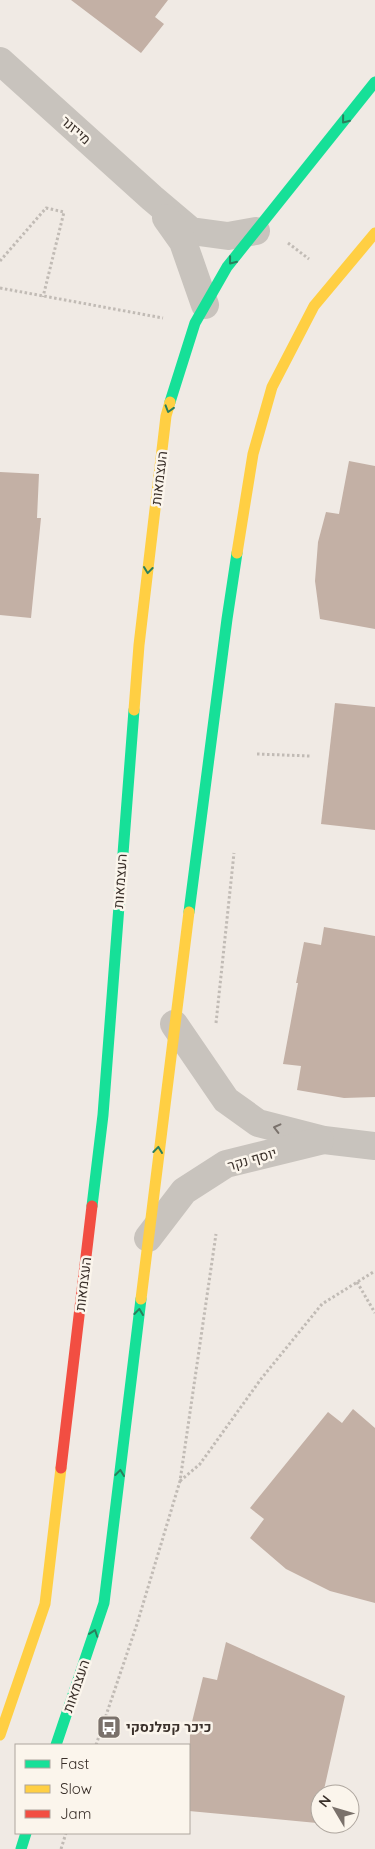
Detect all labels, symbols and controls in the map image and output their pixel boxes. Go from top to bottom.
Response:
street label: מייזנר [57,112,95,148]
one-way arrow [342,114,350,123]
one-way arrow [229,255,238,264]
one-way arrow [164,404,174,412]
street label: העצמאות [147,450,171,506]
one-way arrow [143,566,154,574]
street label: העצמאות [109,853,131,909]
one-way arrow [272,1123,281,1134]
street label: יוסף נקר [225,1143,279,1175]
one-way arrow [152,1146,163,1154]
street label: העצמאות [71,1256,95,1312]
one-way arrow [133,1307,144,1315]
one-way arrow [114,1469,125,1477]
one-way arrow [88,1629,98,1638]
street label: העצמאות [59,1657,93,1715]
bus stop icon: כיכר קפלנסקי [96,1714,122,1740]
place label: כיכר קפלנסקי [126,1718,211,1736]
legend [15,1744,190,1834]
text: Fast [60,1754,89,1773]
text: Slow [60,1779,92,1798]
north arrow [310,1784,360,1834]
text: N [314,1791,335,1811]
text: Jam [60,1804,91,1823]

